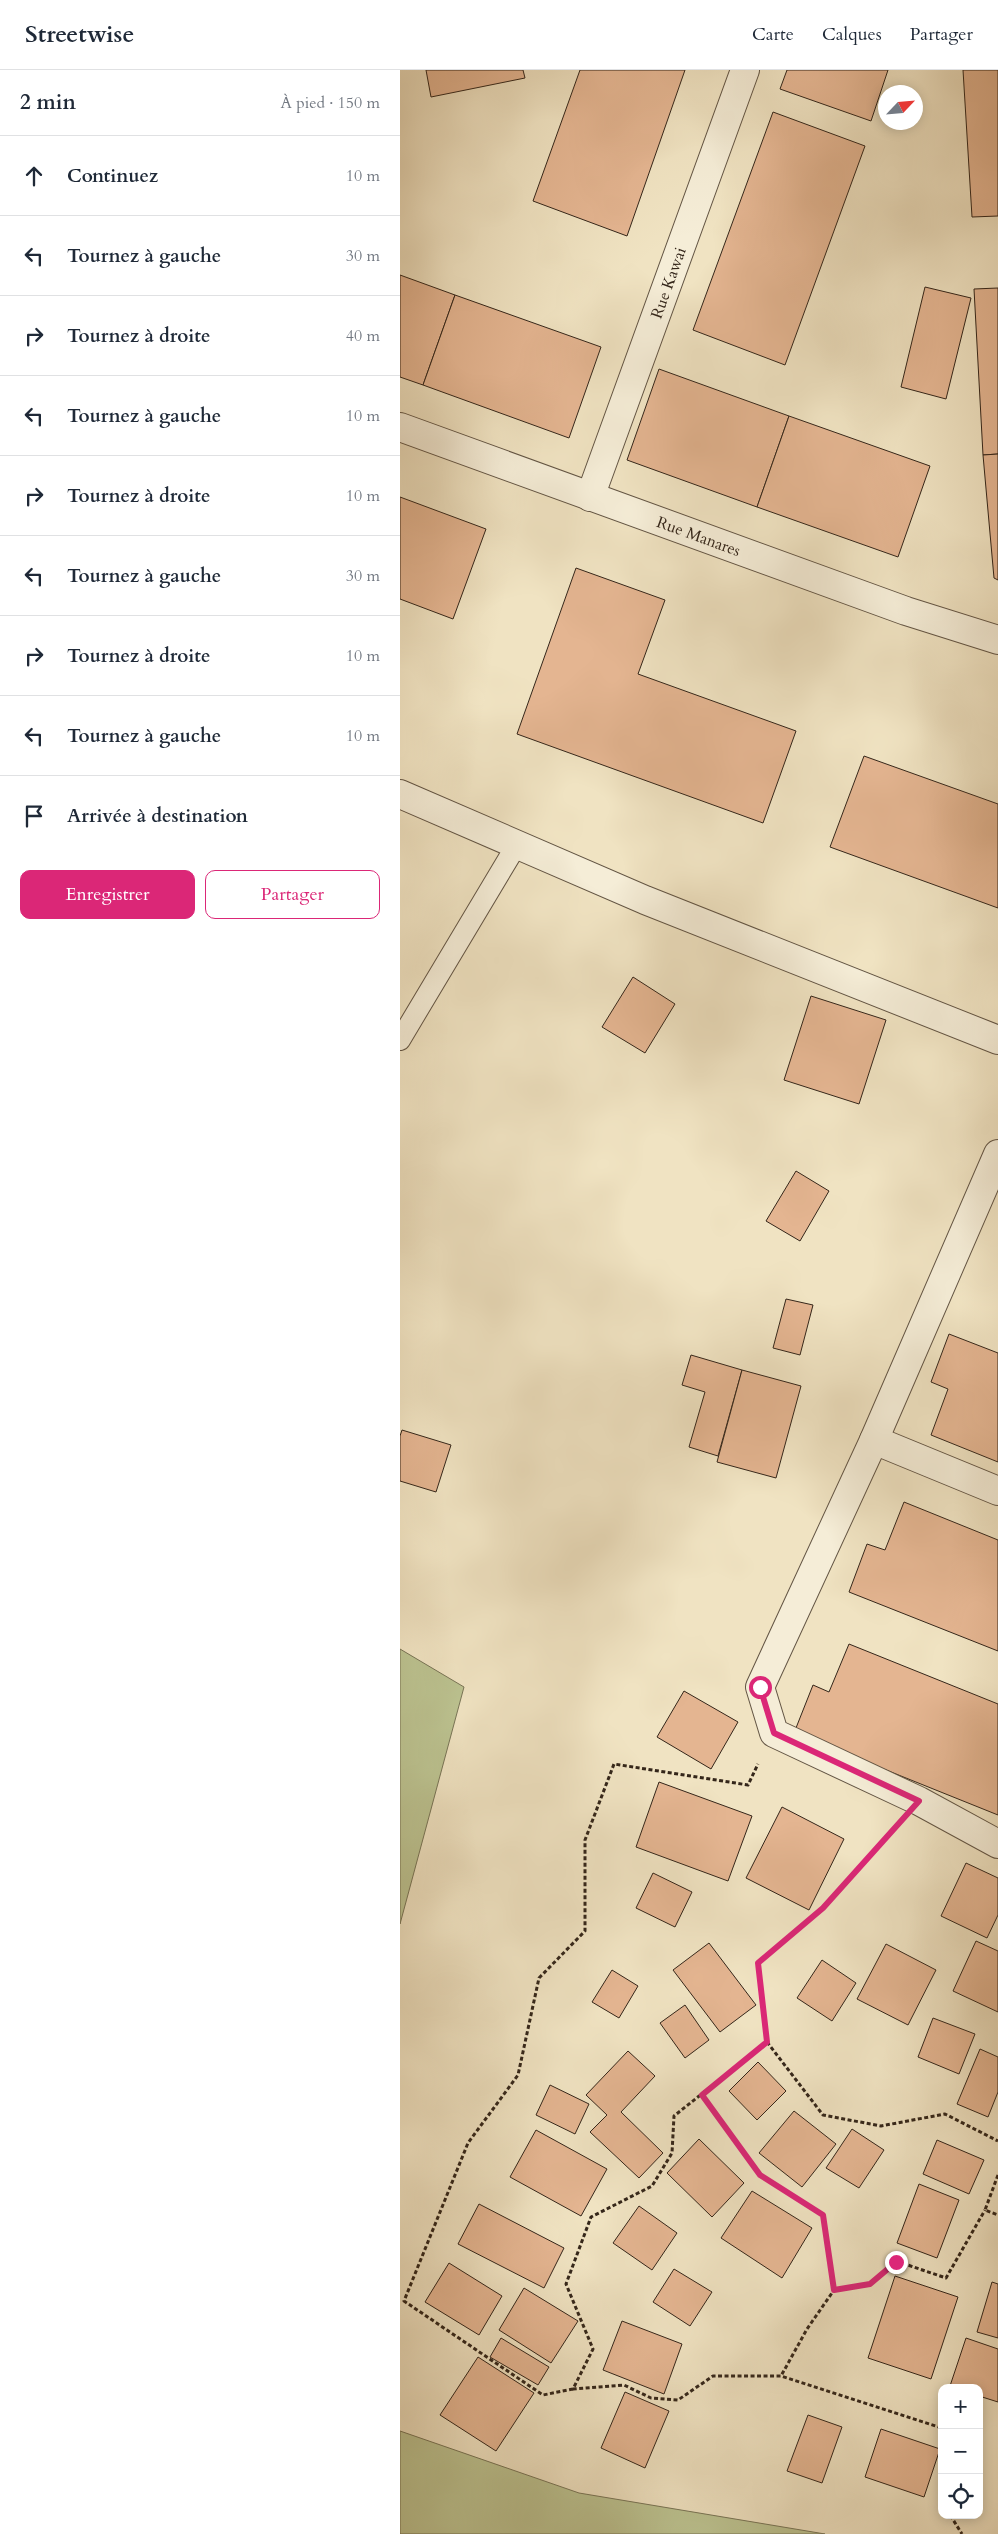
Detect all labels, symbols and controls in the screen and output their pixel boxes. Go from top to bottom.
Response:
text: Streetwise [25,18,134,51]
text: Carte [752,22,794,47]
text: Calques [822,22,882,47]
text: Partager [910,22,973,47]
north arrow [878,85,923,130]
text: 2 min [20,88,76,117]
text: À pied · 150 m [280,92,380,114]
icon: ahead [20,162,48,190]
text: Continuez [67,163,158,189]
text: 10 m [346,165,380,187]
icon: left [20,242,48,270]
text: Tournez à gauche [67,243,221,269]
street label: Rue Kawai [646,244,692,322]
text: 30 m [346,245,380,267]
icon: right [20,322,48,350]
text: Tournez à droite [67,323,210,349]
text: 40 m [346,325,380,347]
icon: left [20,402,48,430]
text: Tournez à gauche [67,403,221,429]
text: 10 m [346,405,380,427]
icon: right [20,482,48,510]
text: Tournez à droite [67,483,210,509]
text: 10 m [346,485,380,507]
street label: Rue Manares [653,511,744,562]
icon: left [20,562,48,590]
text: Tournez à gauche [67,563,221,589]
text: 30 m [346,565,380,587]
icon: right [20,642,48,670]
text: Tournez à droite [67,643,210,669]
text: 10 m [346,645,380,667]
icon: left [20,722,48,750]
text: Tournez à gauche [67,723,221,749]
text: 10 m [346,725,380,747]
icon: arrive [20,802,48,830]
text: Arrivée à destination [67,803,248,829]
button: Enregistrer [20,870,195,919]
button: Partager [205,870,380,919]
route start [749,1676,772,1699]
route end [885,2251,908,2274]
map controls [938,2384,983,2519]
button: + [938,2384,983,2429]
button: − [938,2429,983,2474]
button: locate [938,2474,983,2519]

